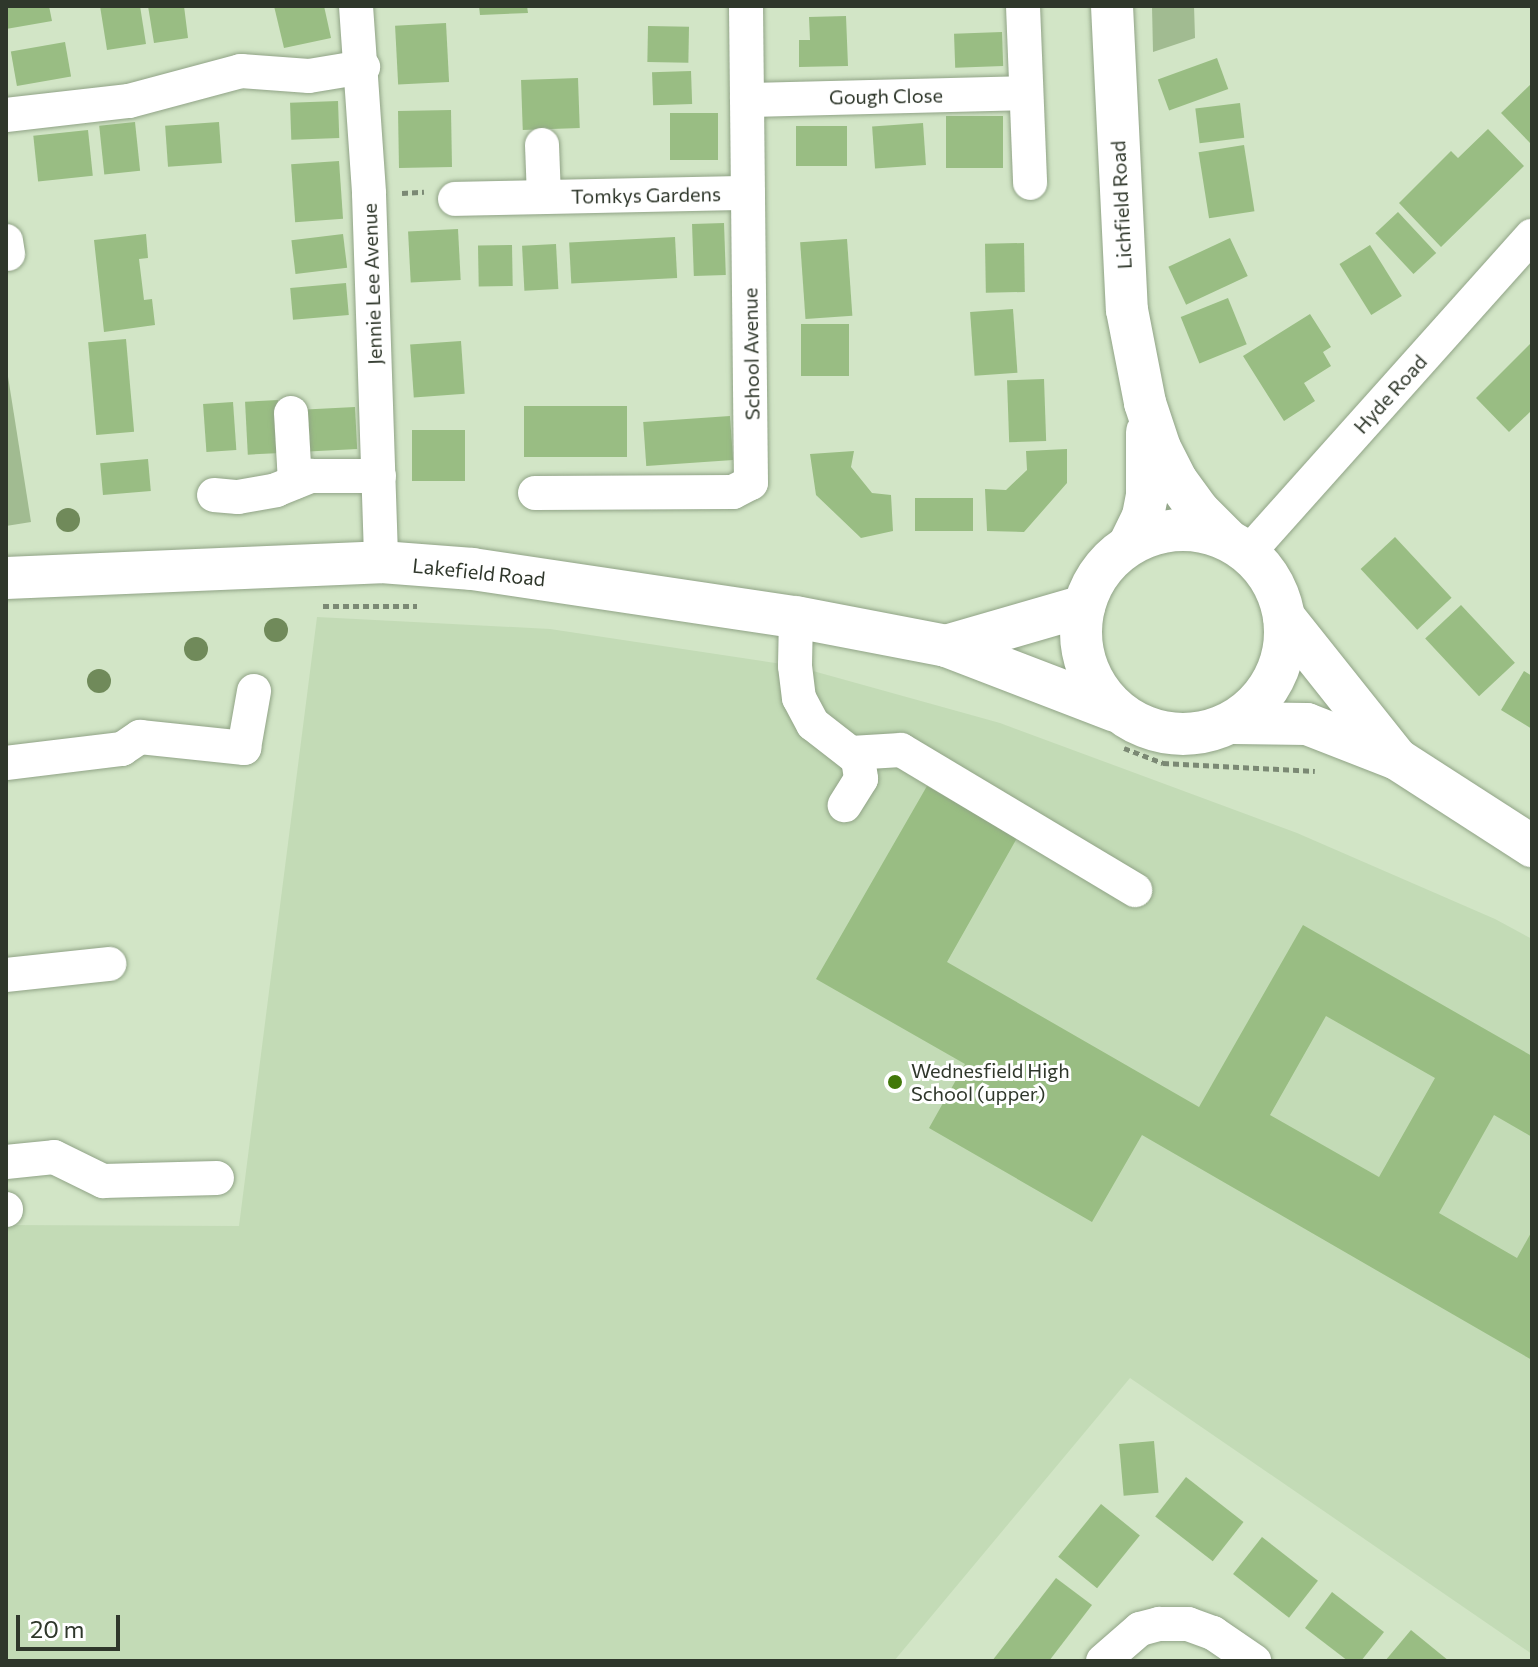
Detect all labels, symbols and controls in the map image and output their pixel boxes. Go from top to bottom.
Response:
street label: Gough Close [829,83,943,109]
street label: Lichfield Road [1106,140,1136,270]
street label: Tomkys Gardens [571,182,721,208]
street label: Jennie Lee Avenue [357,203,387,365]
street label: School Avenue [738,288,764,420]
street label: Hyde Road [1348,350,1432,438]
street label: Lakefield Road [411,553,547,591]
place label: Wednesfield High School (upper) [911,1058,1070,1105]
marker: Wednesfield High School (upper) [886,1073,904,1091]
scale bar [20,1599,124,1649]
text: 20 m [30,1614,84,1643]

